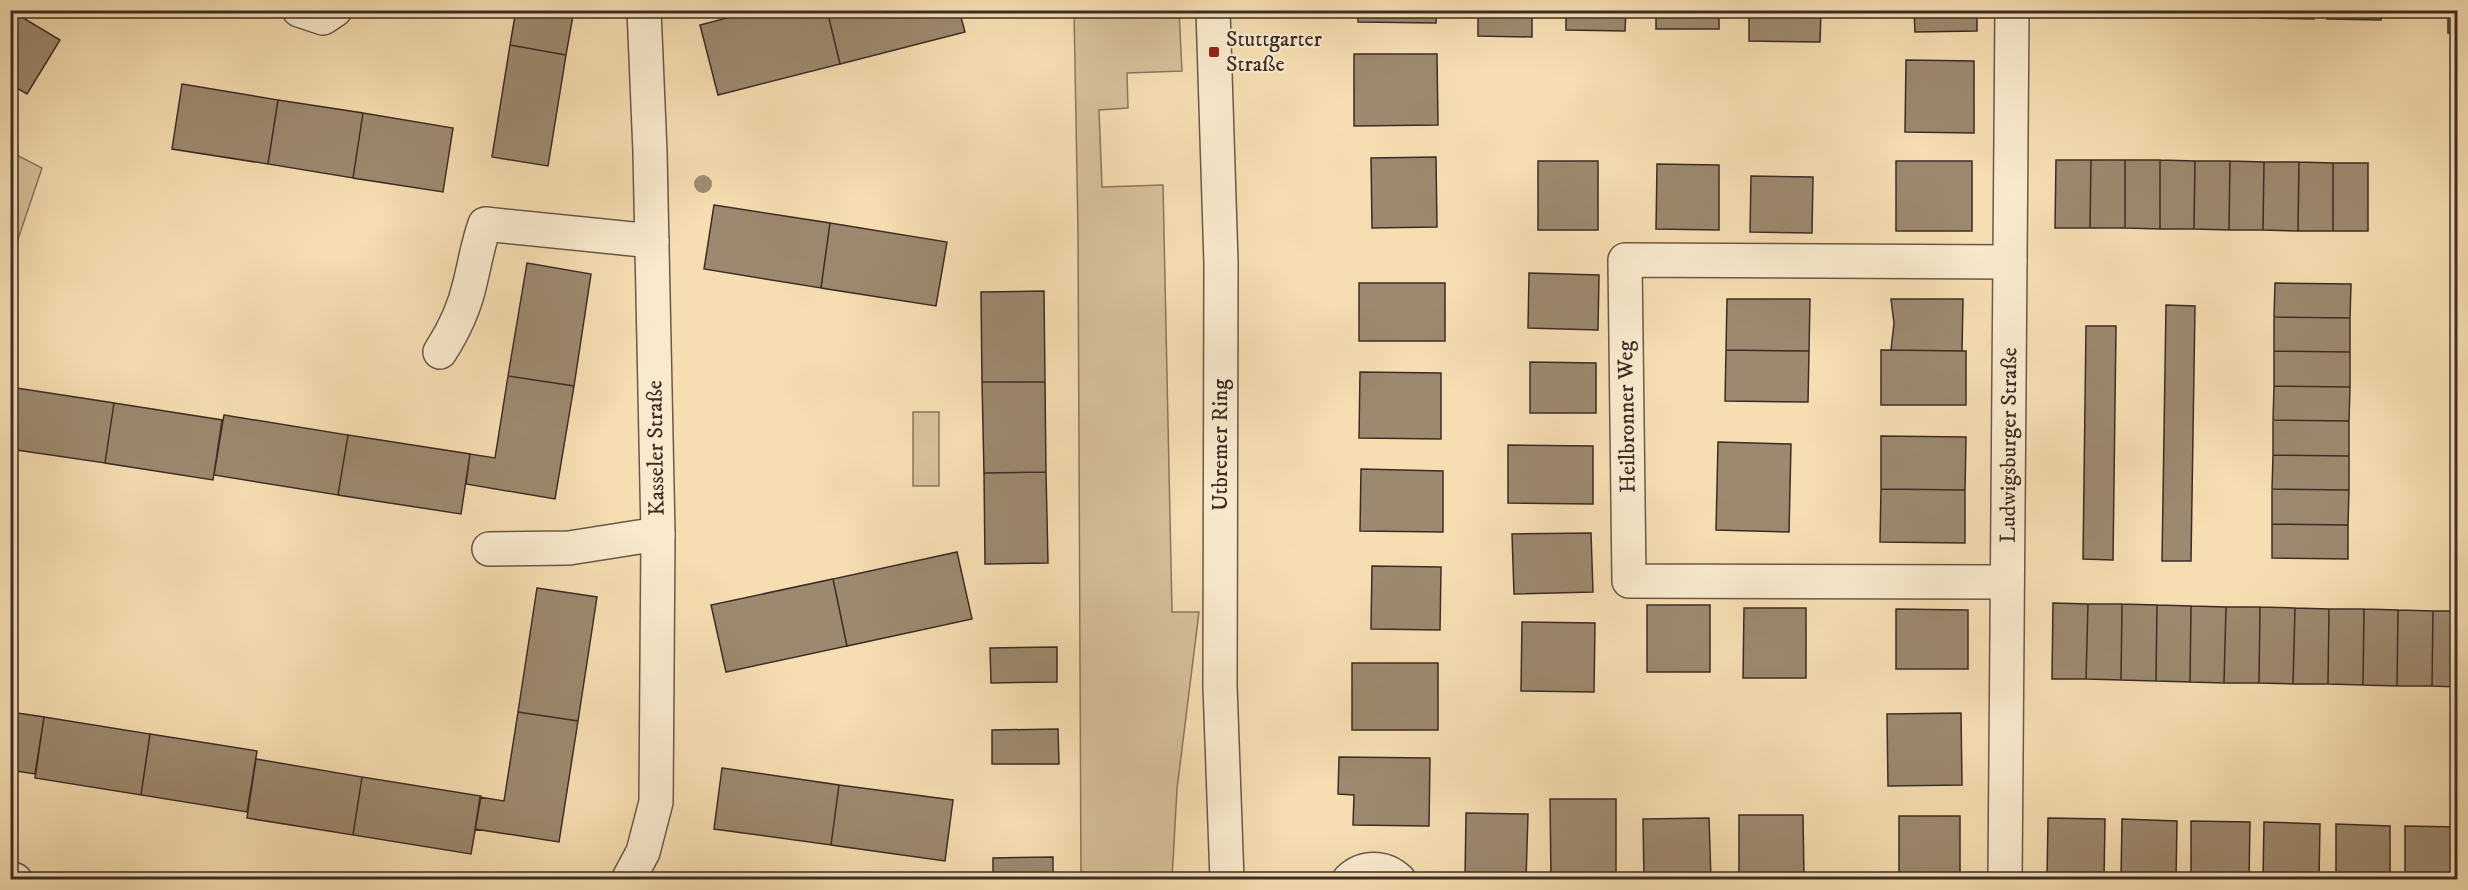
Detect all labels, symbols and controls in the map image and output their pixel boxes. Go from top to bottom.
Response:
place label: Stuttgarter Straße [1226,26,1323,78]
marker: Stuttgarter Straße [1207,45,1221,59]
street label: Heilbronner Weg [1612,340,1642,493]
street label: Ludwigsburger Straße [1994,347,2023,543]
street label: Utbremer Ring [1207,379,1234,511]
street label: Kasseler Straße [641,380,671,516]

